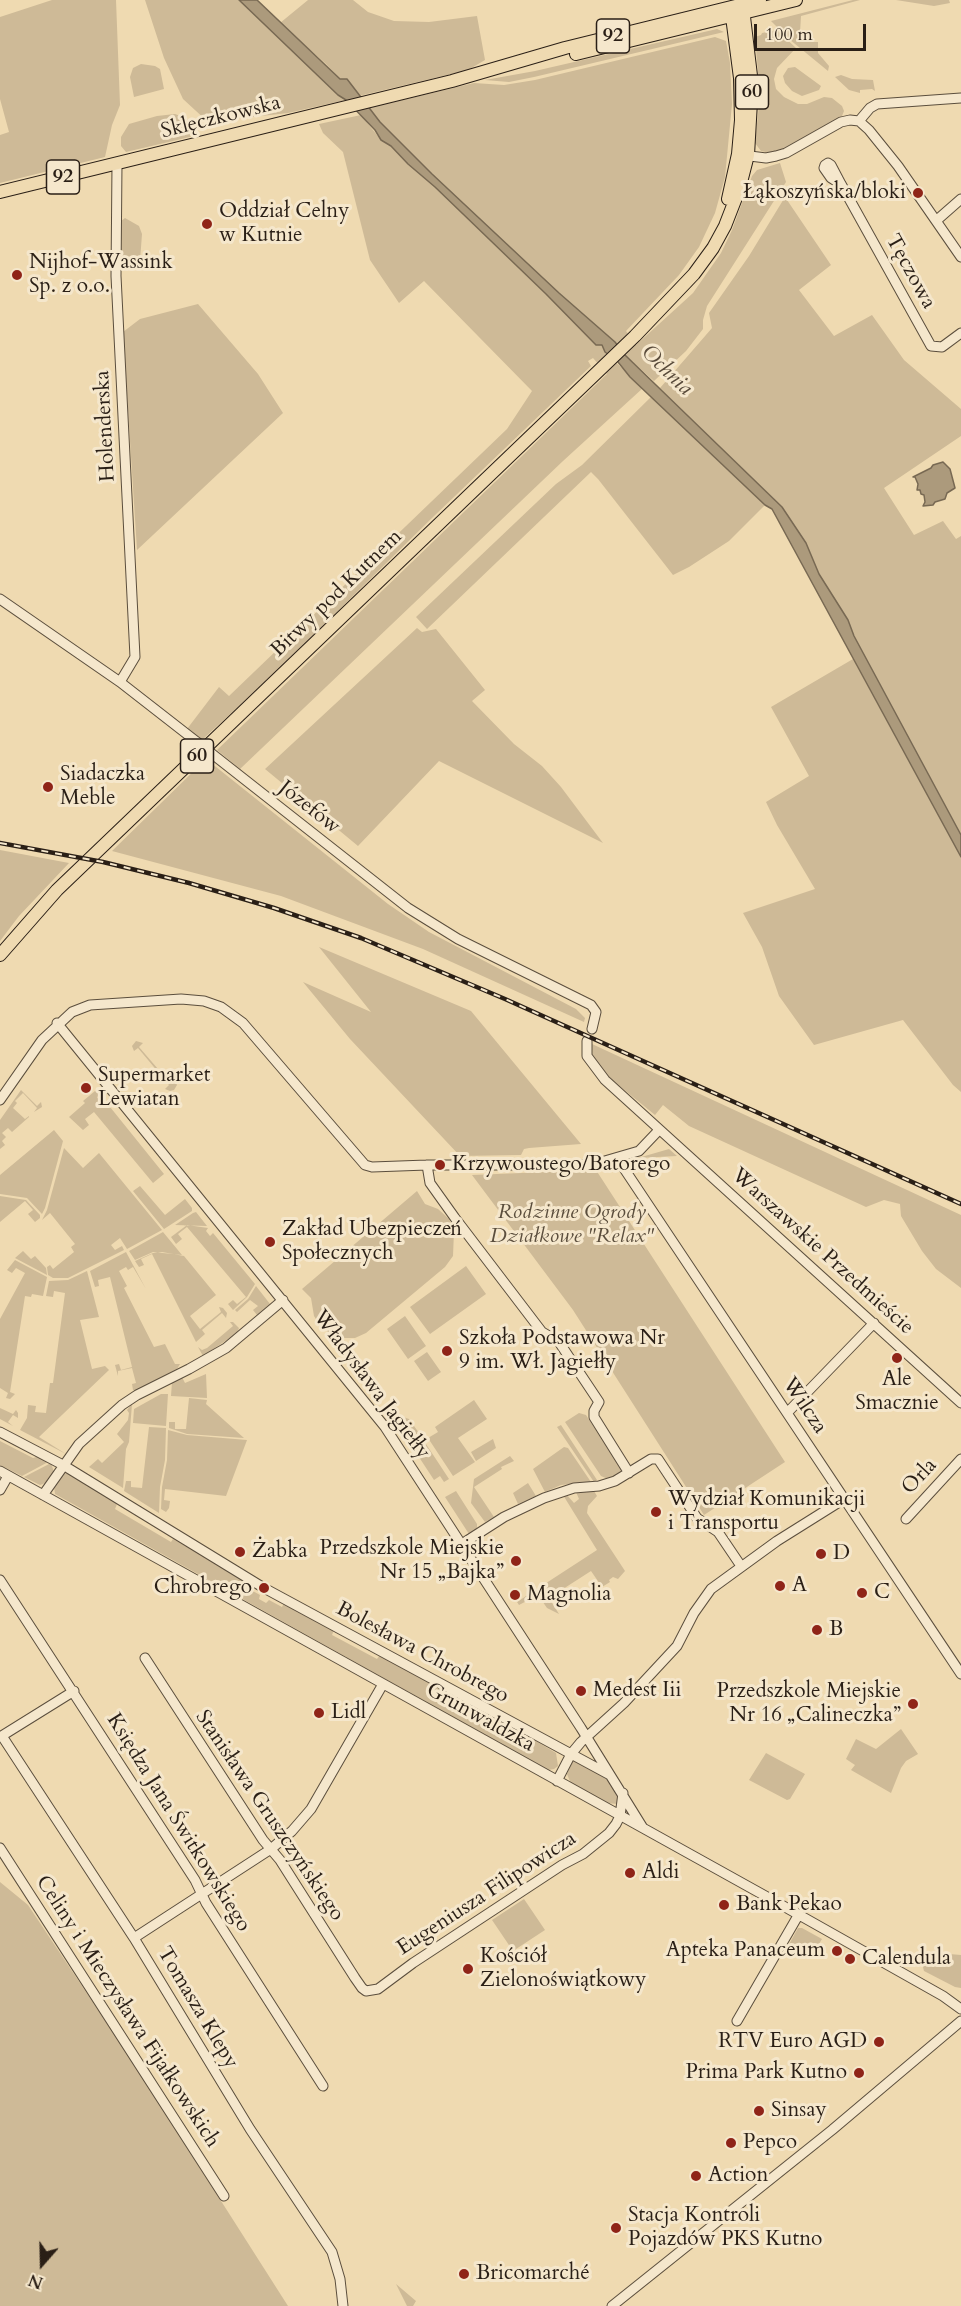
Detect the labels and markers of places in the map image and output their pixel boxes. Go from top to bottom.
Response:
place label: Łąkoszyńska/bloki [743,180,906,206]
marker: Łąkoszyńska/bloki [911,186,925,200]
place label: Oddział Celny w Kutnie [219,199,349,249]
marker: Oddział Celny w Kutnie [200,217,214,231]
place label: Nijhof-Wassink Sp. z o.o. [29,250,173,300]
marker: Nijhof-Wassink Sp. z o.o. [10,268,24,282]
place label: Siadaczka Meble [60,762,145,812]
marker: Siadaczka Meble [41,780,55,794]
place label: Supermarket Lewiatan [98,1063,210,1113]
marker: Supermarket Lewiatan [79,1081,93,1095]
place label: Krzywoustego/Batorego [452,1152,670,1178]
marker: Krzywoustego/Batorego [433,1158,447,1172]
place label: Zakład Ubezpieczeń Społecznych [282,1217,463,1267]
marker: Zakład Ubezpieczeń Społecznych [263,1235,277,1249]
place label: Szkoła Podstawowa Nr 9 im. Wł. Jagiełły [459,1326,665,1376]
marker: Szkoła Podstawowa Nr 9 im. Wł. Jagiełły [440,1344,454,1358]
marker: Ale Smacznie [890,1351,904,1365]
place label: Ale Smacznie [855,1367,939,1417]
place label: Wydział Komunikacji i Transportu [668,1487,865,1537]
marker: Wydział Komunikacji i Transportu [649,1505,663,1519]
place label: Przedszkole Miejskie Nr 15 „Bajka” [319,1536,504,1586]
place label: Żabka [252,1539,308,1565]
place label: D [833,1541,850,1567]
marker: Żabka [233,1545,247,1559]
marker: D [814,1547,828,1561]
marker: Przedszkole Miejskie Nr 15 „Bajka” [509,1554,523,1568]
place label: A [792,1573,807,1599]
place label: Chrobrego [154,1575,252,1601]
marker: A [773,1579,787,1593]
place label: C [874,1580,890,1606]
marker: Chrobrego [257,1581,271,1595]
place label: Magnolia [527,1582,611,1608]
marker: C [855,1586,869,1600]
marker: Magnolia [508,1588,522,1602]
place label: B [829,1617,843,1643]
marker: B [810,1623,824,1637]
place label: Medest Iii [593,1678,681,1704]
place label: Przedszkole Miejskie Nr 16 „Calineczka” [716,1679,901,1729]
marker: Medest Iii [574,1684,588,1698]
marker: Przedszkole Miejskie Nr 16 „Calineczka” [906,1697,920,1711]
place label: Lidl [331,1700,366,1726]
marker: Lidl [312,1706,326,1720]
place label: Aldi [642,1860,679,1886]
marker: Aldi [623,1866,637,1880]
place label: Bank Pekao [736,1892,842,1918]
marker: Bank Pekao [717,1898,731,1912]
place label: Apteka Panaceum [666,1938,825,1964]
place label: Kościół Zielonoświątkowy [480,1944,646,1994]
marker: Apteka Panaceum [830,1944,844,1958]
place label: Calendula [862,1946,951,1972]
marker: Calendula [843,1952,857,1966]
marker: Kościół Zielonoświątkowy [461,1962,475,1976]
place label: RTV Euro AGD [718,2029,867,2055]
marker: RTV Euro AGD [872,2035,886,2049]
place label: Prima Park Kutno [685,2060,847,2086]
marker: Prima Park Kutno [852,2066,866,2080]
place label: Sinsay [771,2098,827,2124]
marker: Sinsay [752,2104,766,2118]
place label: Pepco [743,2130,797,2156]
marker: Pepco [724,2136,738,2150]
place label: Action [708,2163,768,2189]
marker: Action [689,2169,703,2183]
place label: Stacja Kontroli Pojazdów PKS Kutno [628,2203,822,2253]
marker: Stacja Kontroli Pojazdów PKS Kutno [609,2221,623,2235]
place label: Bricomarché [476,2261,590,2287]
marker: Bricomarché [457,2267,471,2281]

